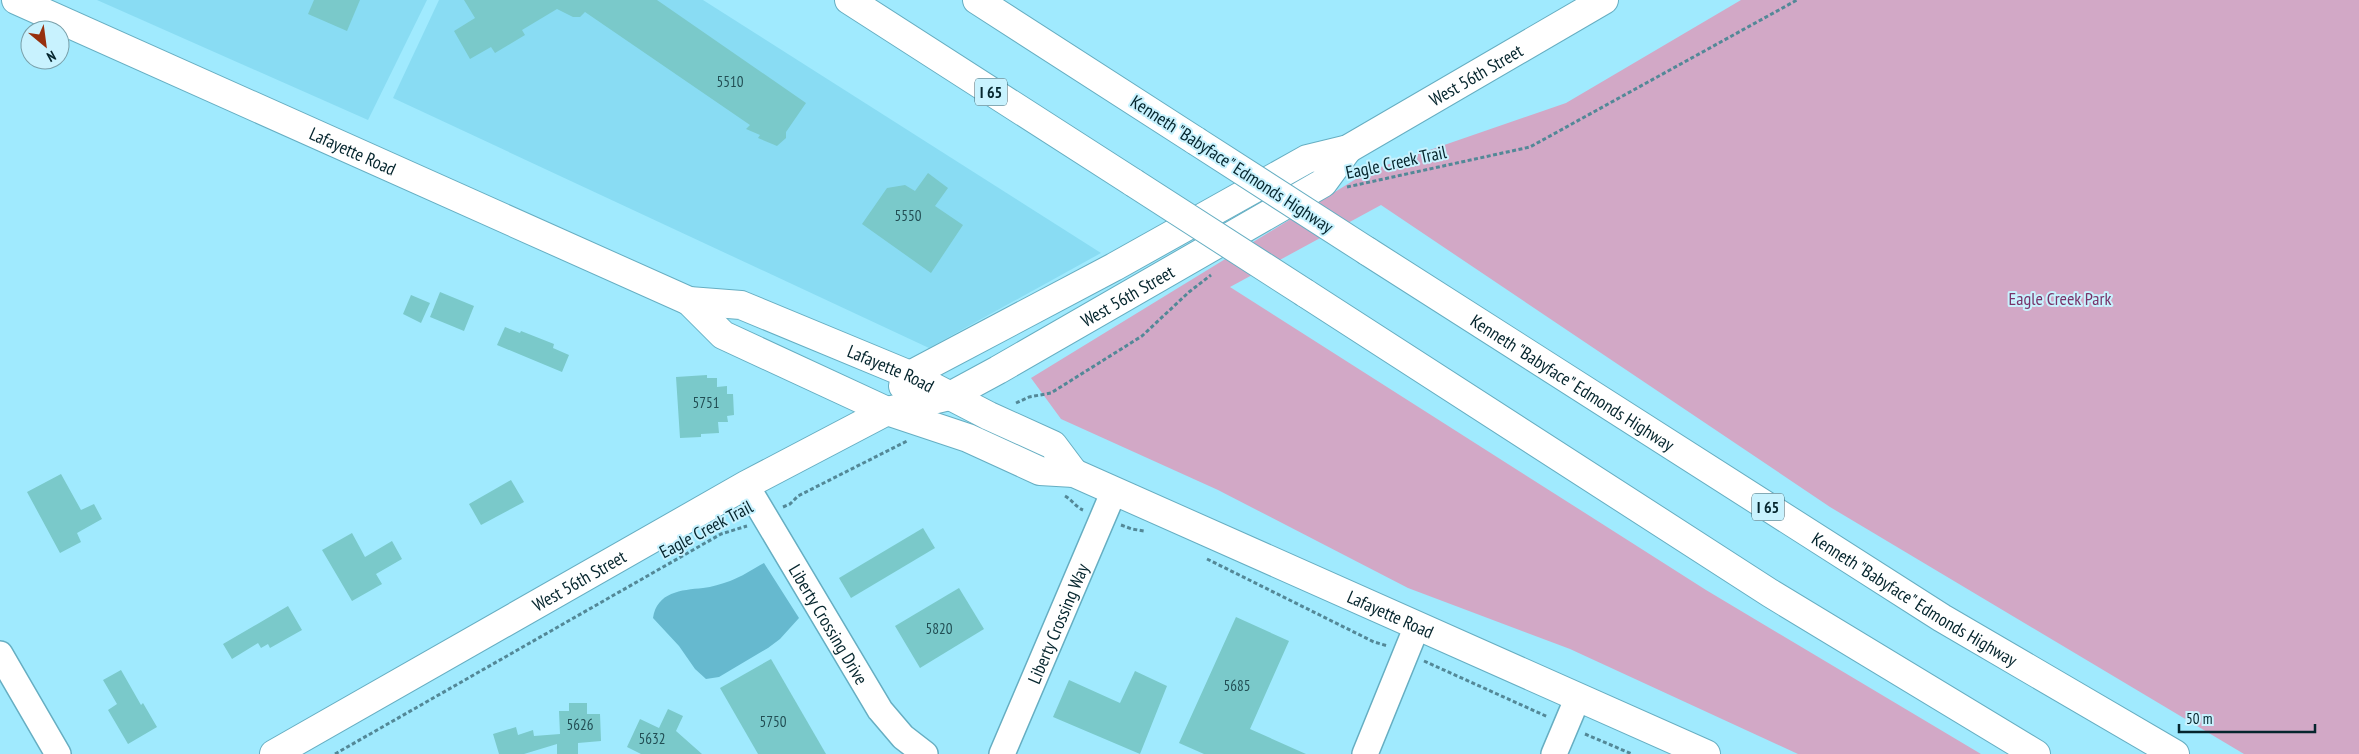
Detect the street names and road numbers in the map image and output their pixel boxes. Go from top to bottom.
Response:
street label: West 56th Street [1425,39,1526,111]
road number: I 65 [975,78,1007,105]
street label: Kenneth "Babyface" Edmonds Highway [1126,90,1338,238]
street label: Lafayette Road [306,121,400,180]
street label: Eagle Creek Trail [1343,140,1449,184]
street label: West 56th Street [1076,260,1178,332]
street label: Kenneth "Babyface" Edmonds Highway [1466,309,1679,456]
street label: Lafayette Road [844,339,938,397]
street label: Eagle Creek Trail [655,494,757,563]
road number: I 65 [1752,494,1784,520]
street label: Kenneth "Babyface" Edmonds Highway [1808,527,2022,671]
street label: West 56th Street [528,544,630,616]
street label: Liberty Crossing Drive [784,560,874,688]
street label: Liberty Crossing Way [1022,560,1093,687]
street label: Lafayette Road [1344,585,1437,643]

